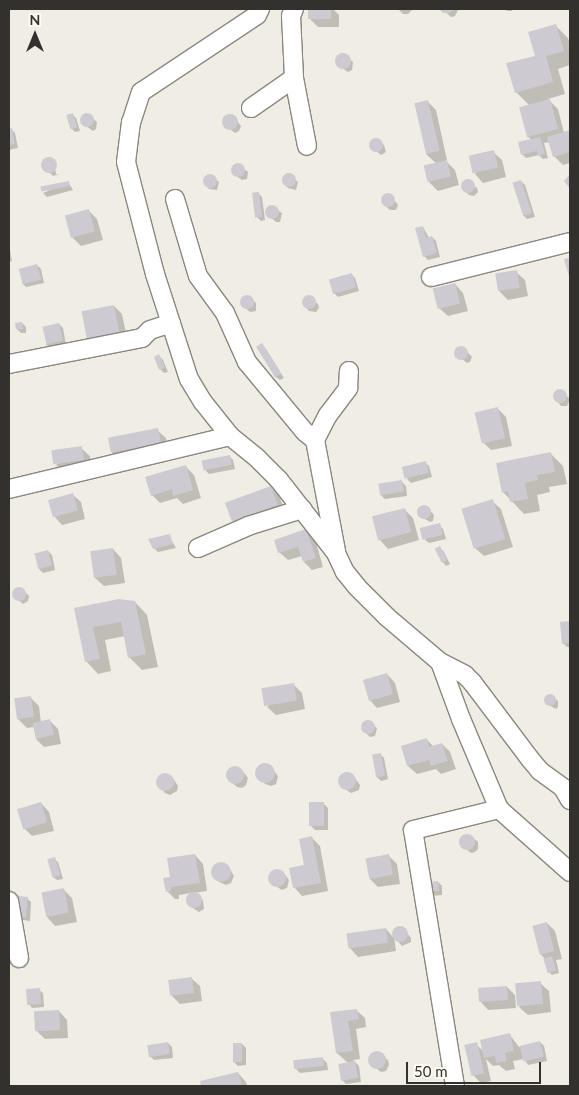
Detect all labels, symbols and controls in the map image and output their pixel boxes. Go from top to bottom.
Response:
north arrow [10,10,60,60]
text: N [30,11,40,28]
scale bar [409,1052,544,1084]
text: 50 m [414,1062,448,1080]

